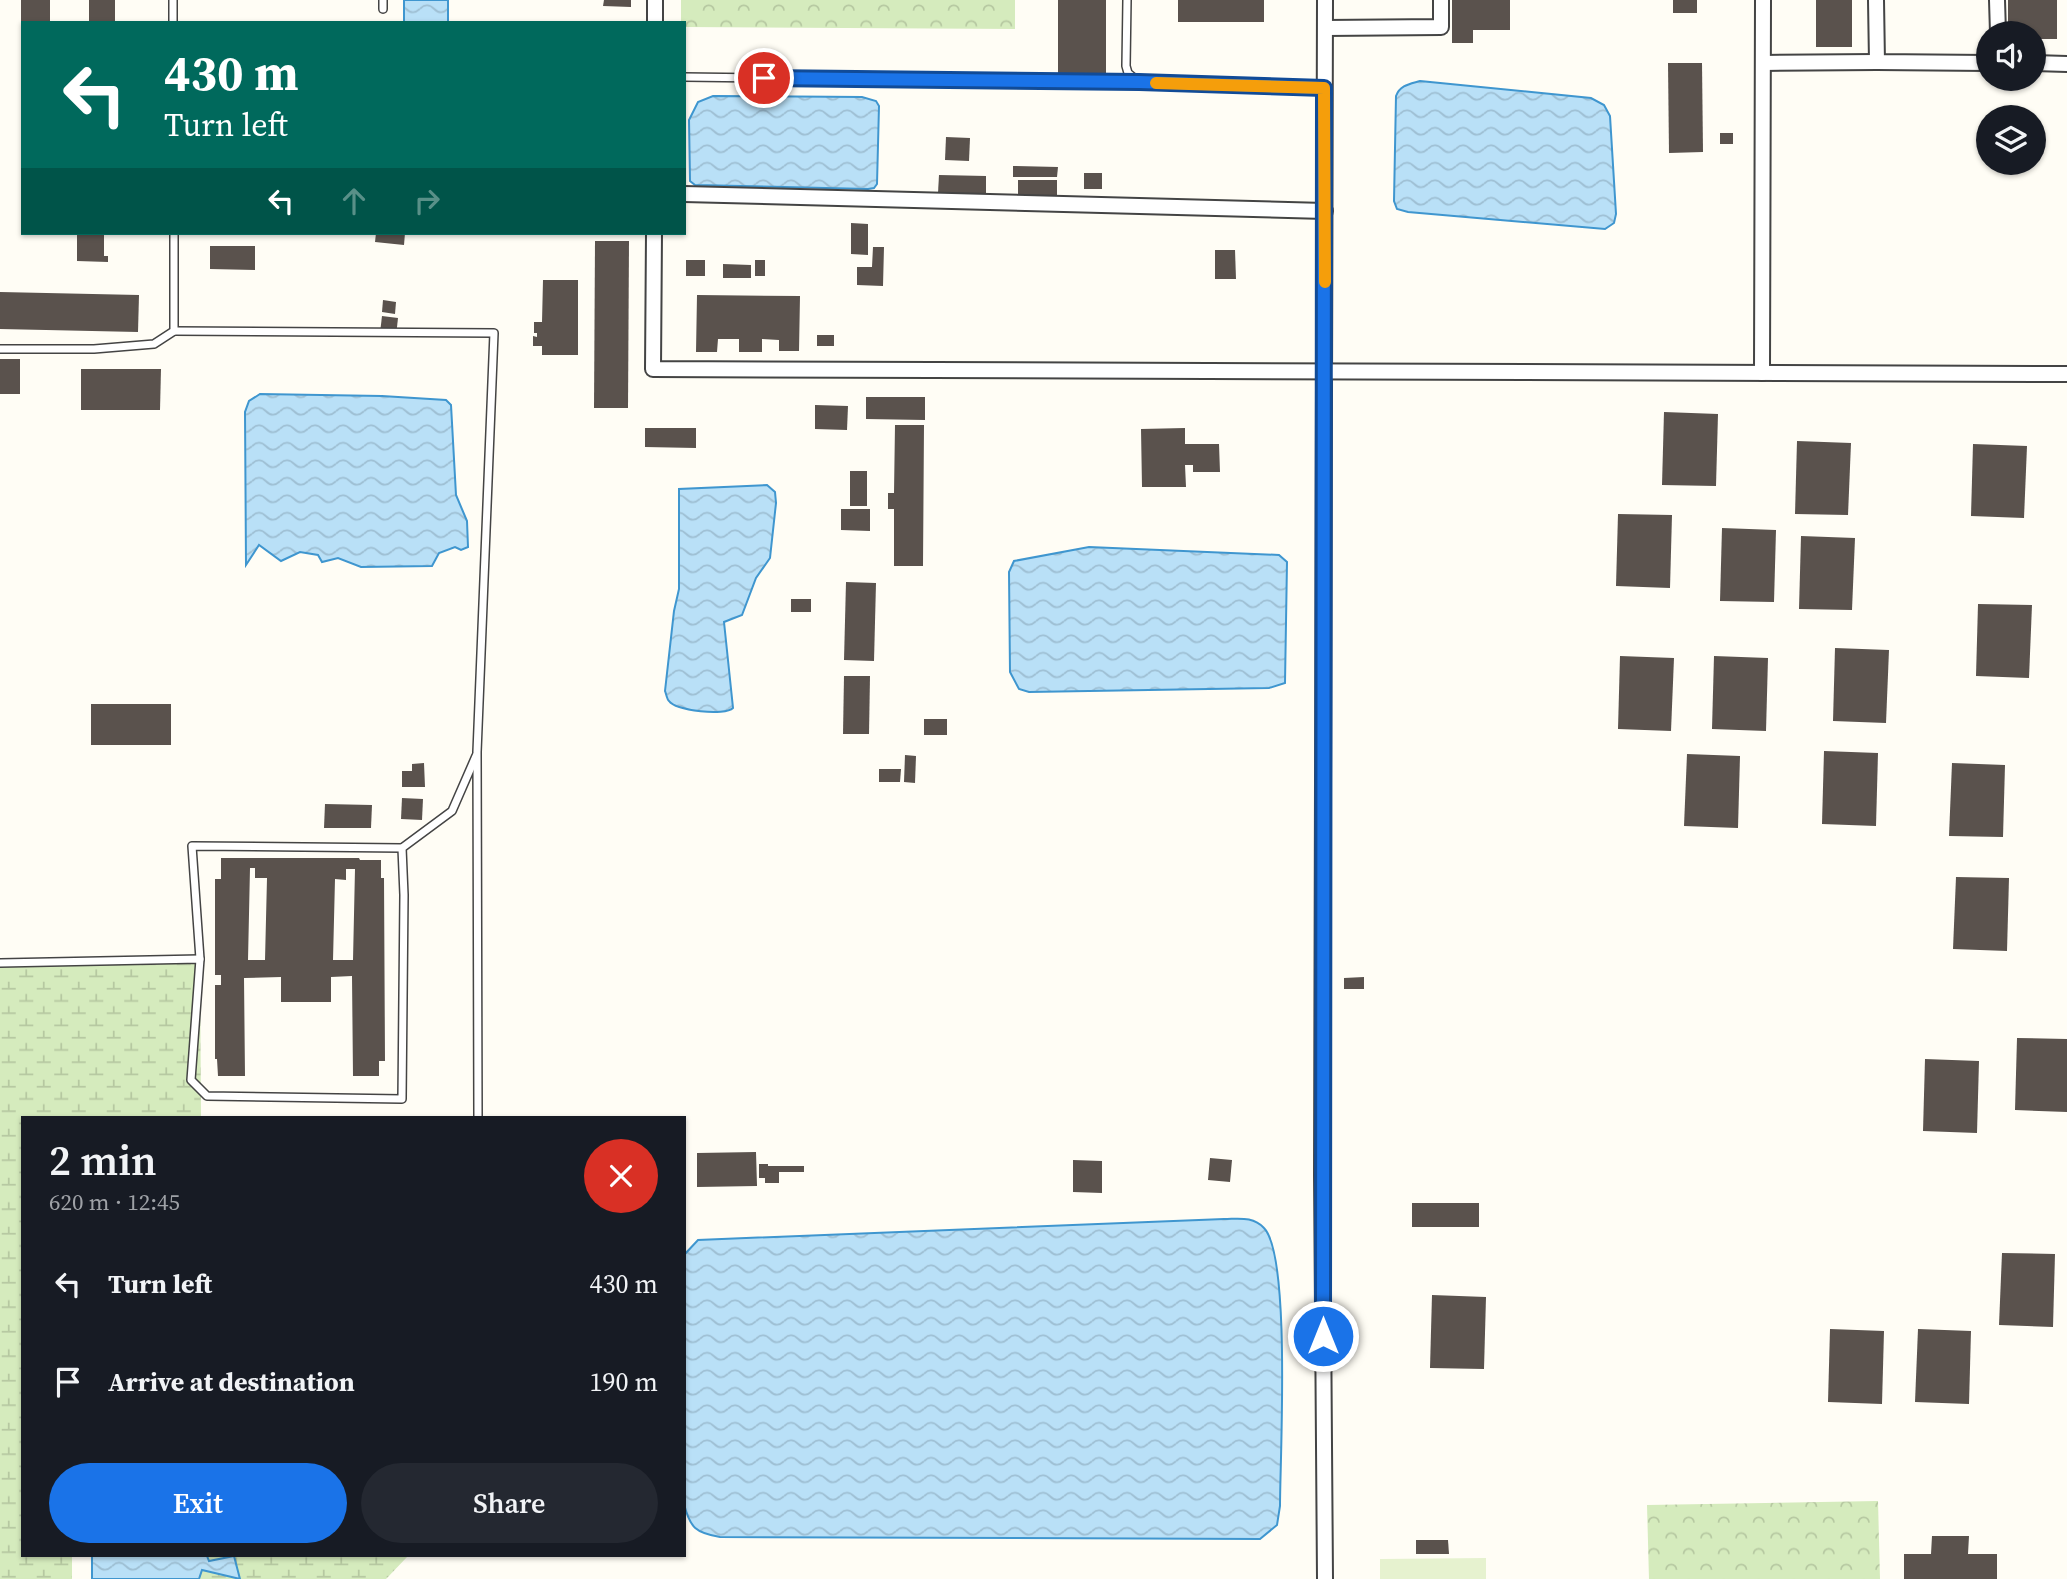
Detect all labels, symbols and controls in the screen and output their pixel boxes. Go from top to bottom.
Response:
map controls [1976,21,2046,175]
button: sound [1976,21,2046,91]
text: 430 m [164,39,299,106]
pin [734,48,794,108]
icon: left [49,49,140,140]
icon: arrive [745,59,783,97]
text: Turn left [164,103,288,147]
button: layers [1976,105,2046,175]
icon: left [262,182,300,220]
icon: ahead [335,182,373,220]
icon: right [408,182,446,220]
text: 2 min [49,1131,157,1189]
button: close [584,1139,658,1213]
text: 620 m · 12:45 [49,1186,180,1218]
icon: left [49,1265,87,1303]
text: Turn left [108,1266,212,1302]
text: 430 m [590,1266,658,1302]
position arrow [1286,1299,1360,1373]
icon: arrive [49,1363,87,1401]
text: Arrive at destination [108,1364,355,1400]
text: 190 m [590,1364,658,1400]
button: Exit [49,1463,347,1543]
button: Share [361,1463,658,1543]

